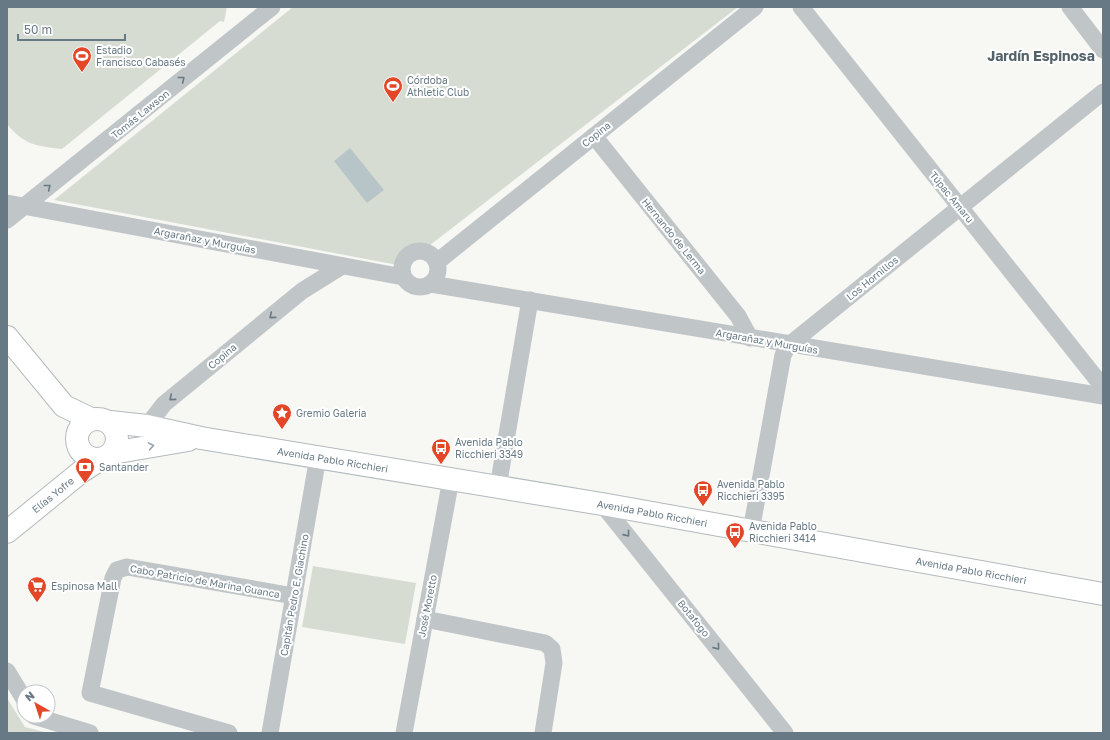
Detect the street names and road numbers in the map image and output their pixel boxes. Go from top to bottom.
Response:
street label: Tomás Lawson [109,87,171,141]
street label: Copina [579,119,613,149]
street label: Túpac Amaru [928,169,976,225]
street label: Hernando de Lerma [640,196,708,276]
street label: Argarañaz y Murguías [153,224,257,256]
street label: Los Hornillos [844,253,900,303]
street label: Argarañaz y Murguías [715,326,819,356]
street label: Copina [205,341,239,371]
street label: Avenida Pablo Ricchieri [276,445,389,475]
street label: Elías Yofre [29,474,76,515]
street label: Avenida Pablo Ricchieri [596,497,708,529]
street label: Capitán Pedro E. Giachino [277,533,311,657]
street label: Avenida Pablo Ricchieri [915,555,1027,586]
street label: Cabo Patricio de Marina Guanca [129,562,281,600]
street label: José Moretto [415,574,439,638]
street label: Botafogo [675,597,713,639]

